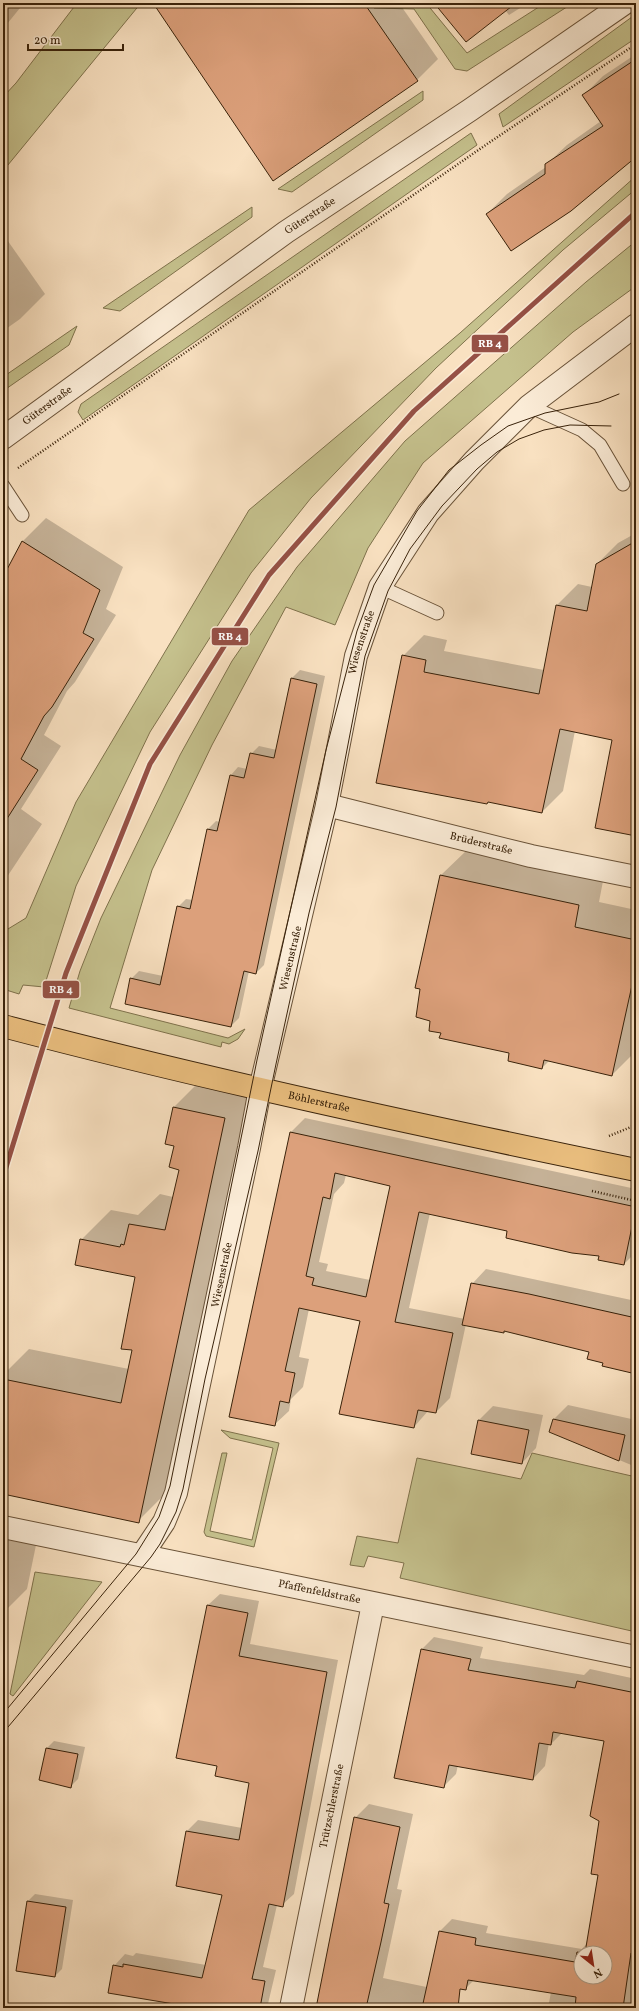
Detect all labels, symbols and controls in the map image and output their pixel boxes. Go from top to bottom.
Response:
scale bar [28,26,123,52]
text: 20 m [34,33,61,49]
street label: Güterstraße [282,194,339,238]
line badge: RB 4 [471,334,509,353]
text: RB 4 [478,337,502,352]
street label: Güterstraße [19,382,75,429]
street label: Wiesenstraße [345,608,379,676]
line badge: RB 4 [211,627,249,646]
text: RB 4 [218,630,242,645]
street label: Brüderstraße [448,828,514,859]
street label: Wiesenstraße [276,924,306,992]
line badge: RB 4 [42,980,80,999]
text: RB 4 [49,983,73,998]
street label: Böhlerstraße [287,1088,351,1116]
street label: Wiesenstraße [208,1241,236,1309]
street label: Pfaffenfeldstraße [277,1576,362,1608]
street label: Trützschlerstraße [316,1763,348,1850]
north arrow [573,1945,613,1985]
text: N [590,1964,604,1981]

